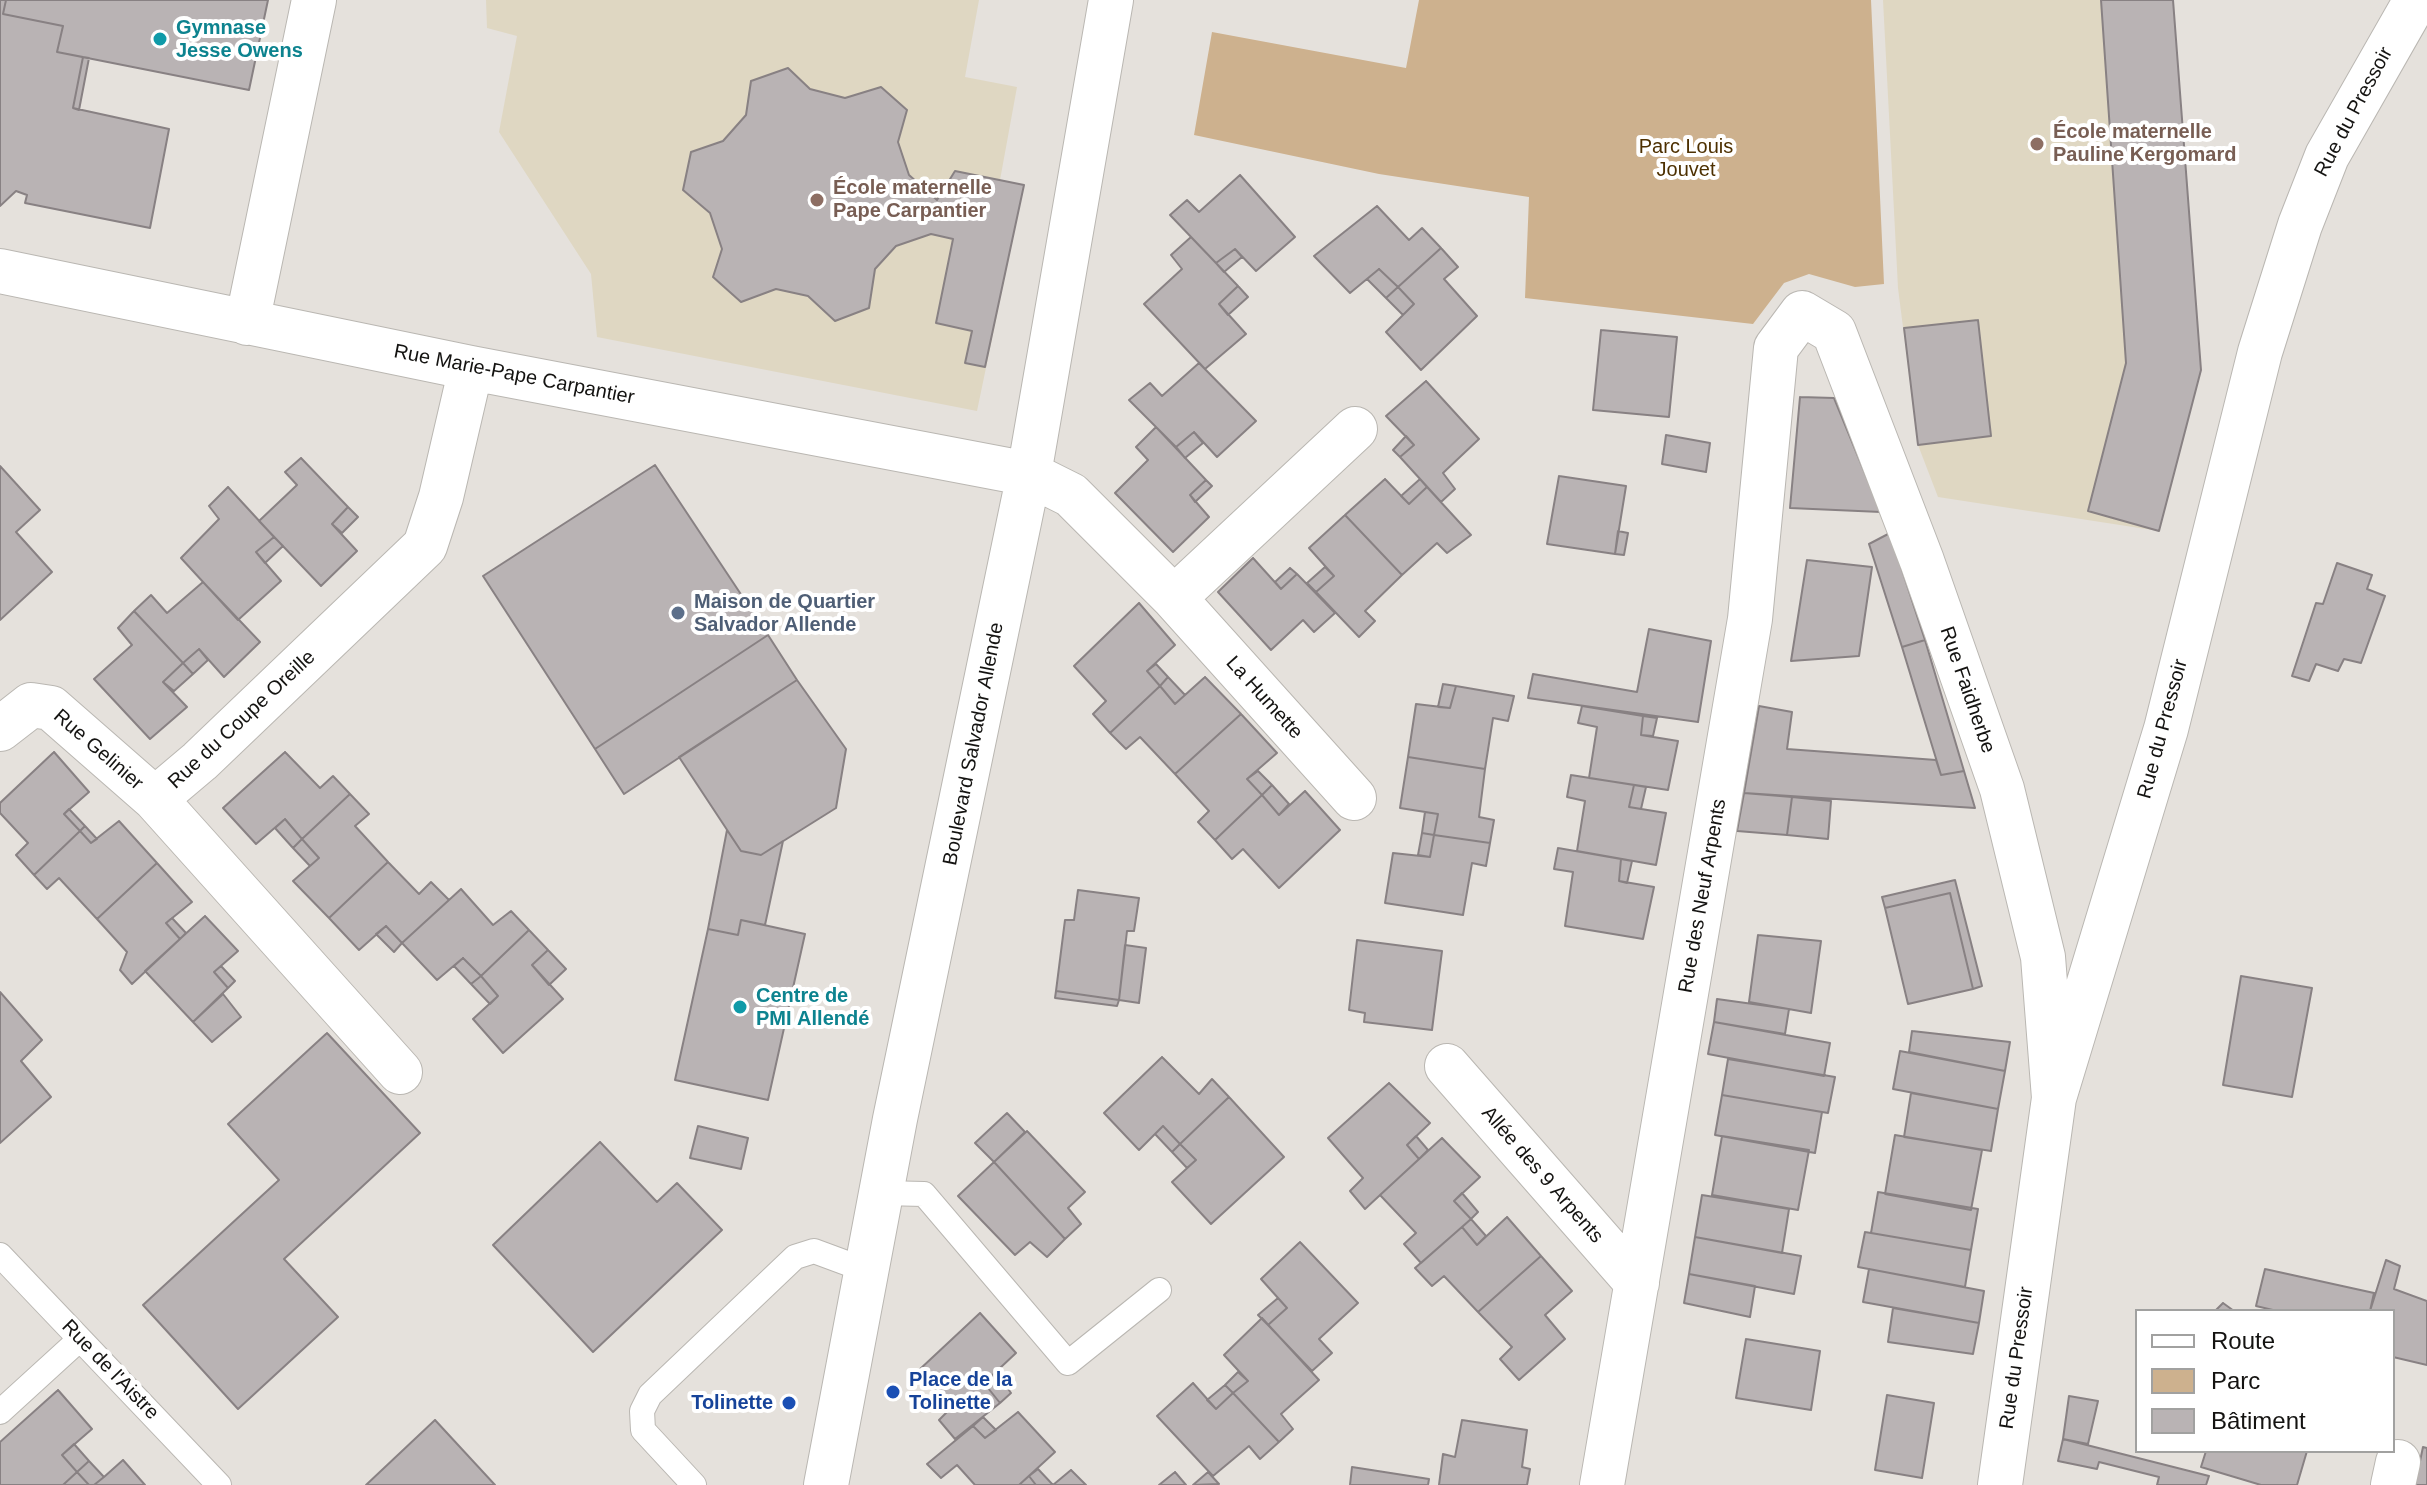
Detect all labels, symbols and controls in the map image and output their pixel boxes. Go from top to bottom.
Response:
place label: Gymnase Jesse Owens [176,16,303,63]
marker: Gymnase Jesse Owens [151,30,169,48]
street label: Rue du Pressoir [2310,43,2398,181]
place label: École maternelle Pauline Kergomard [2053,120,2236,167]
park label: Parc Louis Jouvet [1639,135,1733,182]
marker: École maternelle Pauline Kergomard [2028,135,2046,153]
place label: École maternelle Pape Carpantier [833,176,992,223]
marker: École maternelle Pape Carpantier [808,191,826,209]
street label: Rue Marie-Pape Carpantier [392,340,636,410]
place label: Maison de Quartier Salvador Allende [694,590,875,637]
marker: Maison de Quartier Salvador Allende [669,604,687,622]
street label: Boulevard Salvador Allende [939,621,1009,867]
street label: Rue Faidherbe [1934,624,2000,756]
street label: Rue du Coupe Oreille [163,646,321,794]
street label: La Humette [1220,652,1308,744]
street label: Rue du Pressoir [2133,657,2193,801]
street label: Rue Gelinier [48,704,148,796]
street label: Rue des Neuf Arpents [1674,797,1732,995]
place label: Centre de PMI Allendé [756,984,869,1031]
marker: Centre de PMI Allendé [731,998,749,1016]
street label: Allée des 9 Arpents [1476,1102,1608,1248]
street label: Rue du Pressoir [1995,1285,2039,1431]
legend [2135,1309,2395,1453]
street label: Rue de l'Aistre [56,1315,164,1425]
text: Route [2211,1327,2275,1354]
text: Parc [2211,1367,2260,1394]
place label: Place de la Tolinette [909,1368,1012,1415]
marker: Place de la Tolinette [884,1383,902,1401]
place label: Tolinette [691,1391,773,1415]
marker: Tolinette [780,1394,798,1412]
text: Bâtiment [2211,1407,2306,1434]

